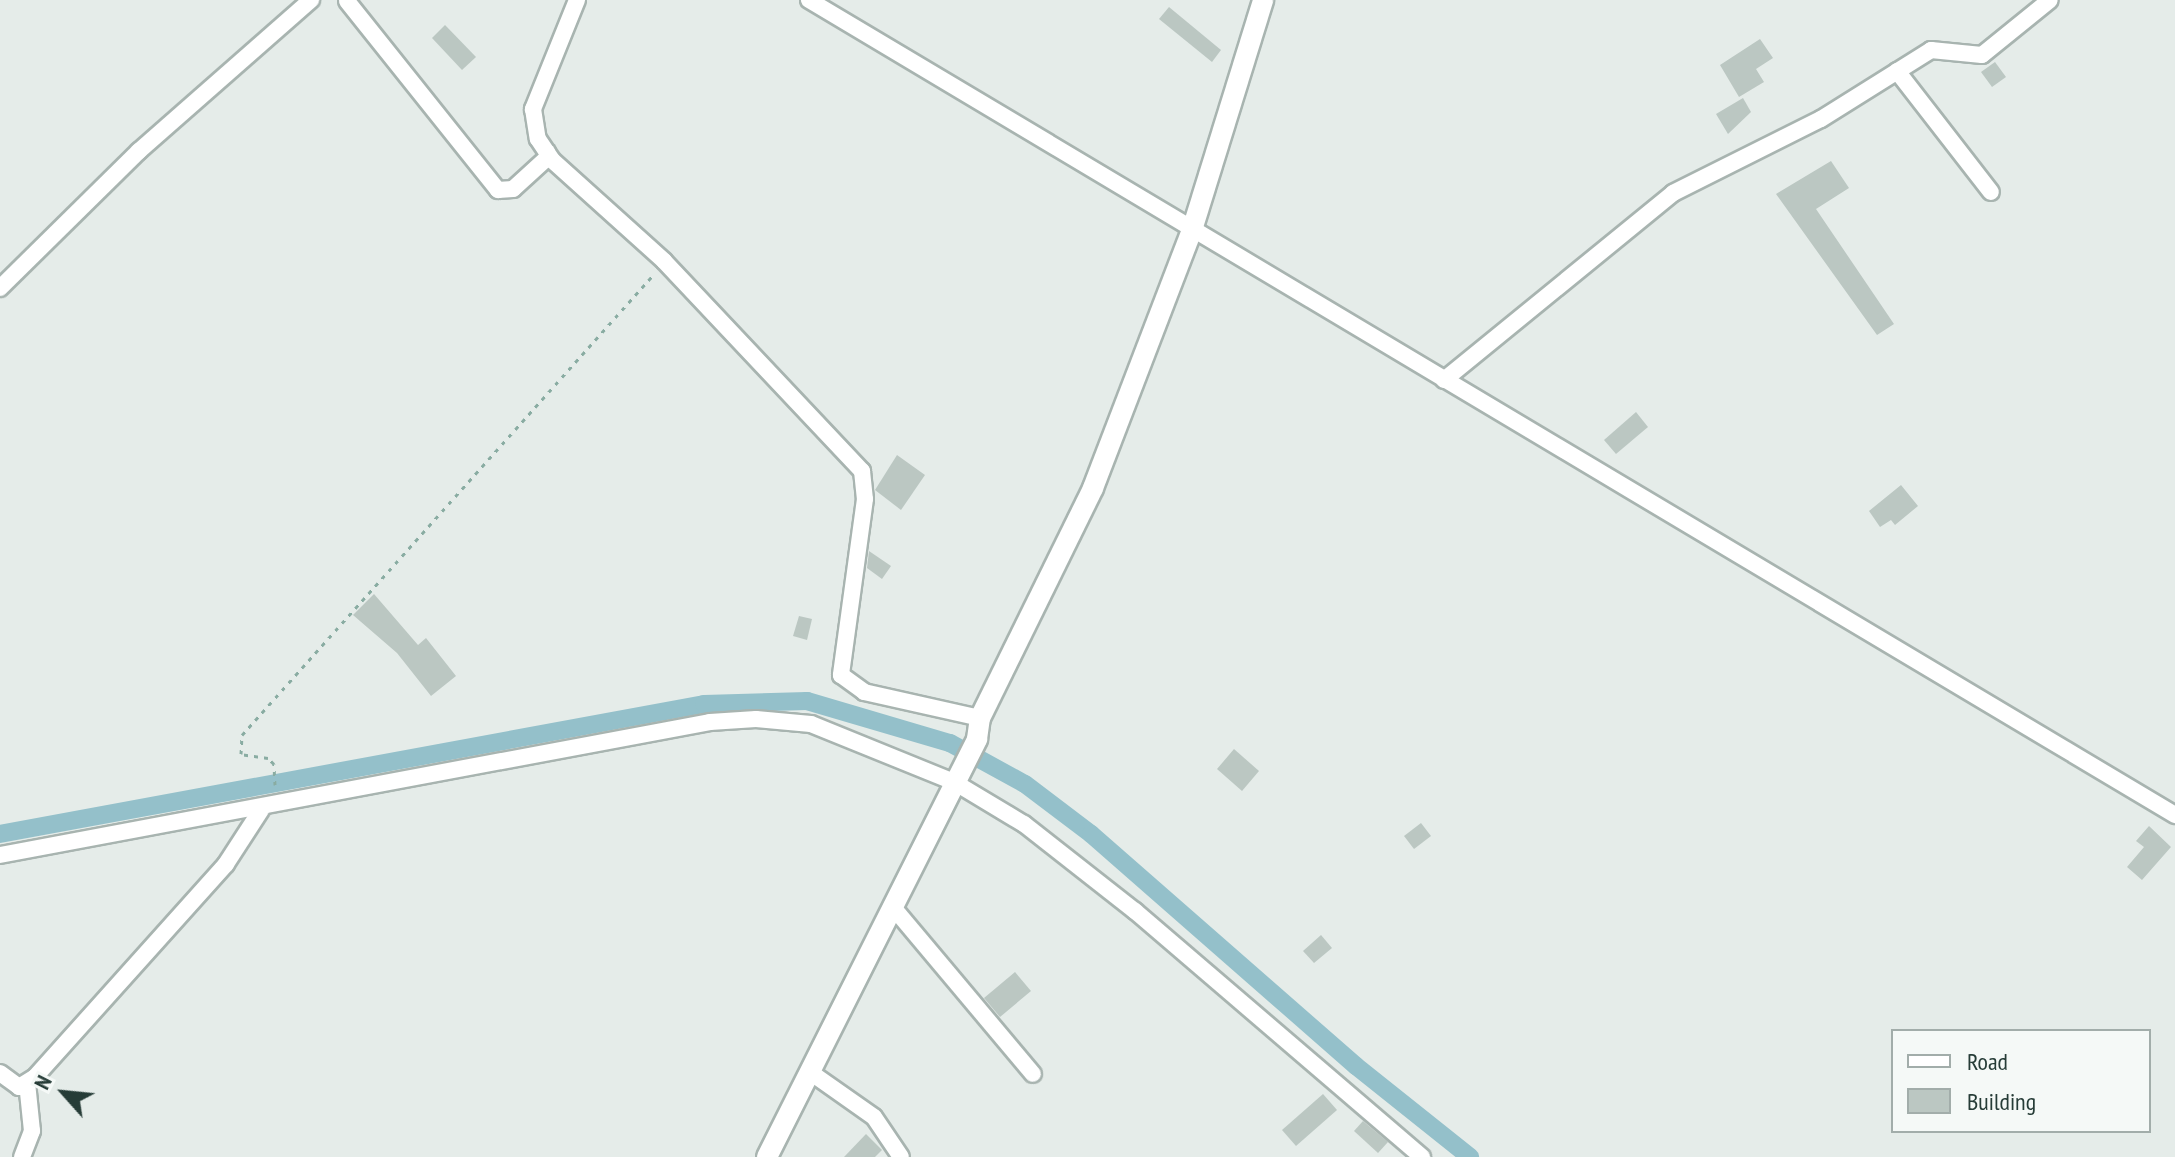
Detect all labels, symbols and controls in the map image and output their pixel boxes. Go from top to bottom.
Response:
legend [1891,1029,2151,1133]
text: Road [1967,1046,2008,1077]
north arrow [24,1053,104,1133]
text: N [27,1070,58,1094]
text: Building [1967,1086,2036,1117]

